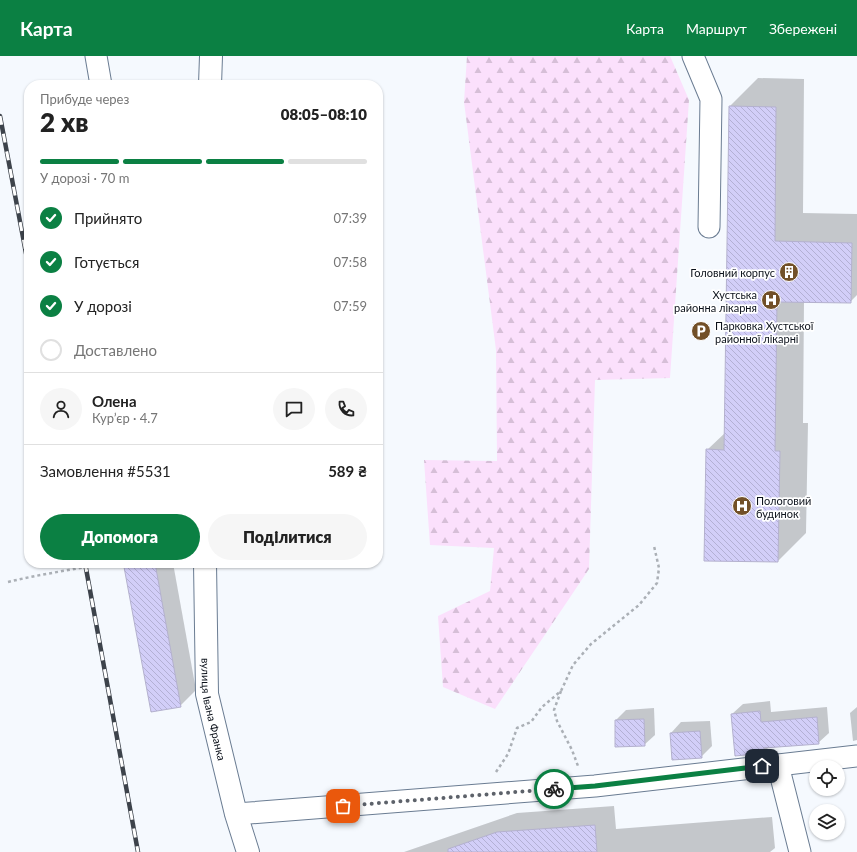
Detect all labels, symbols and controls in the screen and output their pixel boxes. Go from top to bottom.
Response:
text: Карта [20,17,73,40]
text: Карта [626,20,664,37]
text: Маршрут [686,20,747,37]
text: Збережені [769,20,837,37]
text: Прибуде через [40,91,129,107]
text: 08:05–08:10 [281,105,367,123]
text: 2 хв [40,106,88,138]
text: У дорозі · 70 m [40,170,129,186]
icon: check [40,207,62,229]
text: Прийнято [74,209,142,227]
text: 07:39 [334,210,367,226]
icon: check [40,251,62,273]
text: Готується [74,253,139,271]
text: 07:58 [334,254,367,270]
building icon: Головний корпус [778,261,800,283]
place label: Головний корпус [690,266,775,279]
place label: Хустська районна лікарня [674,288,757,314]
hospital icon: Хустська районна лікарня [760,289,782,311]
icon: check [40,295,62,317]
text: У дорозі [74,297,132,315]
text: 07:59 [334,298,367,314]
place label: Парковка Хустської районної лікарні [715,319,814,345]
parking icon: Парковка Хустської районної лікарні [690,320,712,342]
text: Доставлено [74,341,157,359]
button: person [40,388,82,430]
button: chat [273,388,315,430]
button: phone [325,388,367,430]
text: Олена [92,392,137,410]
text: Кур’єр · 4.7 [92,410,158,426]
text: Замовлення #5531 [40,462,171,480]
text: 589 ₴ [328,462,367,480]
place label: Пологовий будинок [756,494,811,520]
hospital icon: Пологовий будинок [731,495,753,517]
button: Допомога [40,514,200,560]
button: Поділитися [208,514,367,560]
street label: вулиця Івана Франка [200,658,229,762]
pin [745,749,779,783]
icon: home [751,755,773,777]
map controls [809,760,845,840]
button: locate [809,760,845,796]
courier [534,769,574,809]
icon: bike [543,778,565,800]
pin [326,789,360,823]
icon: bag [332,795,354,817]
button: layers [809,804,845,840]

